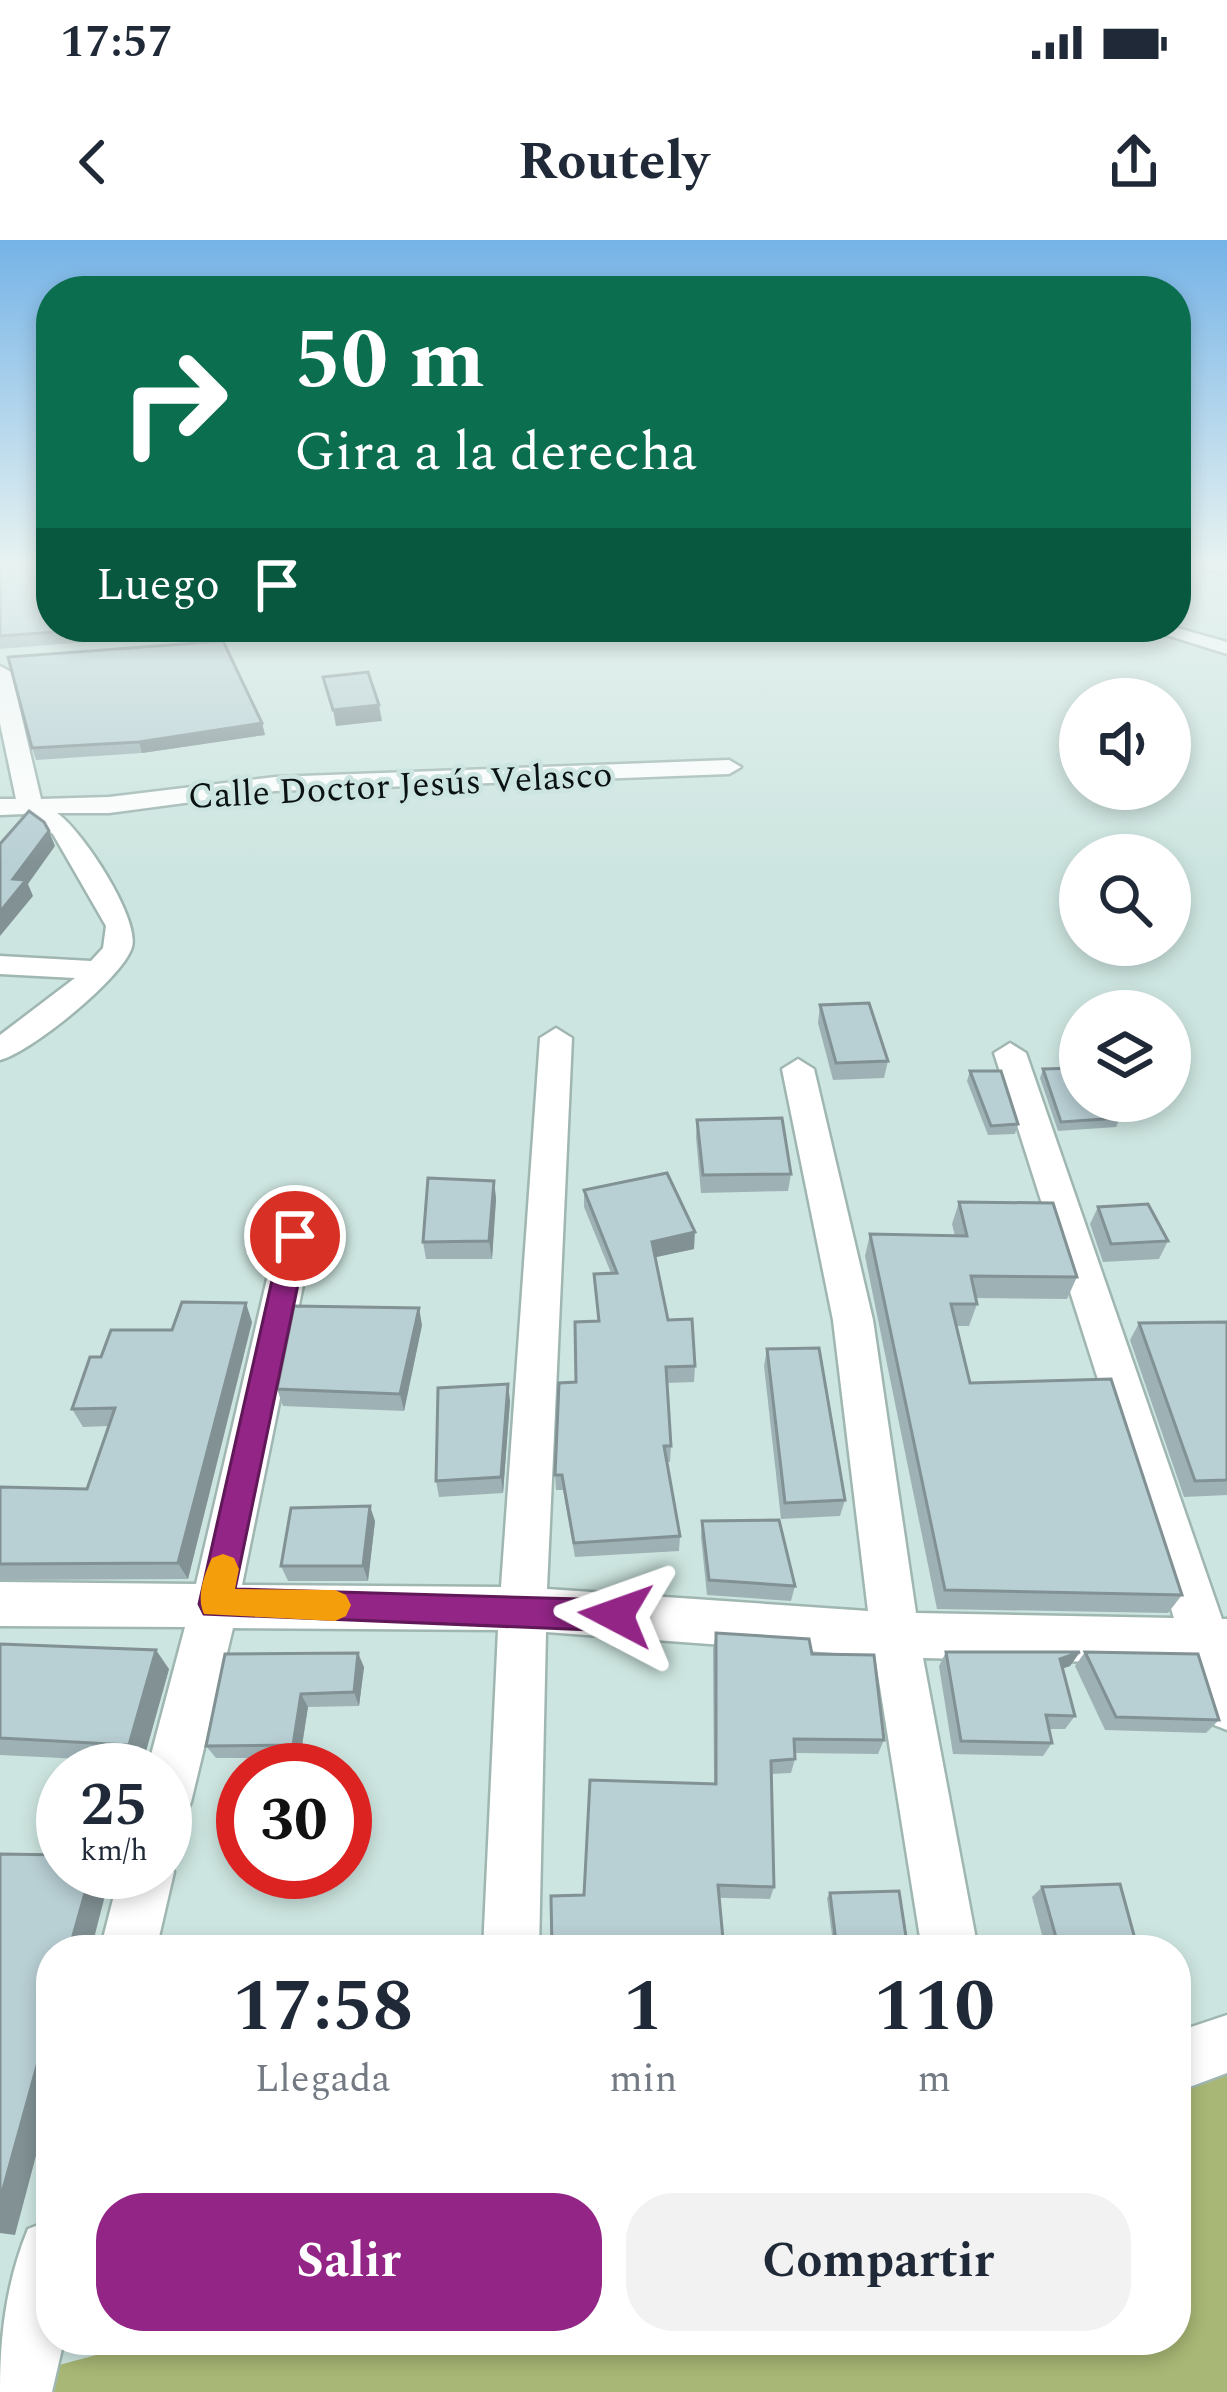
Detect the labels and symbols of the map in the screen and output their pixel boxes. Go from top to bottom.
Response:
street label: Calle Doctor Jesús Velasco [186,748,614,825]
pin [244,1185,346,1287]
position arrow [553,1552,679,1678]
speed limit sign: 30 [216,1743,372,1899]

